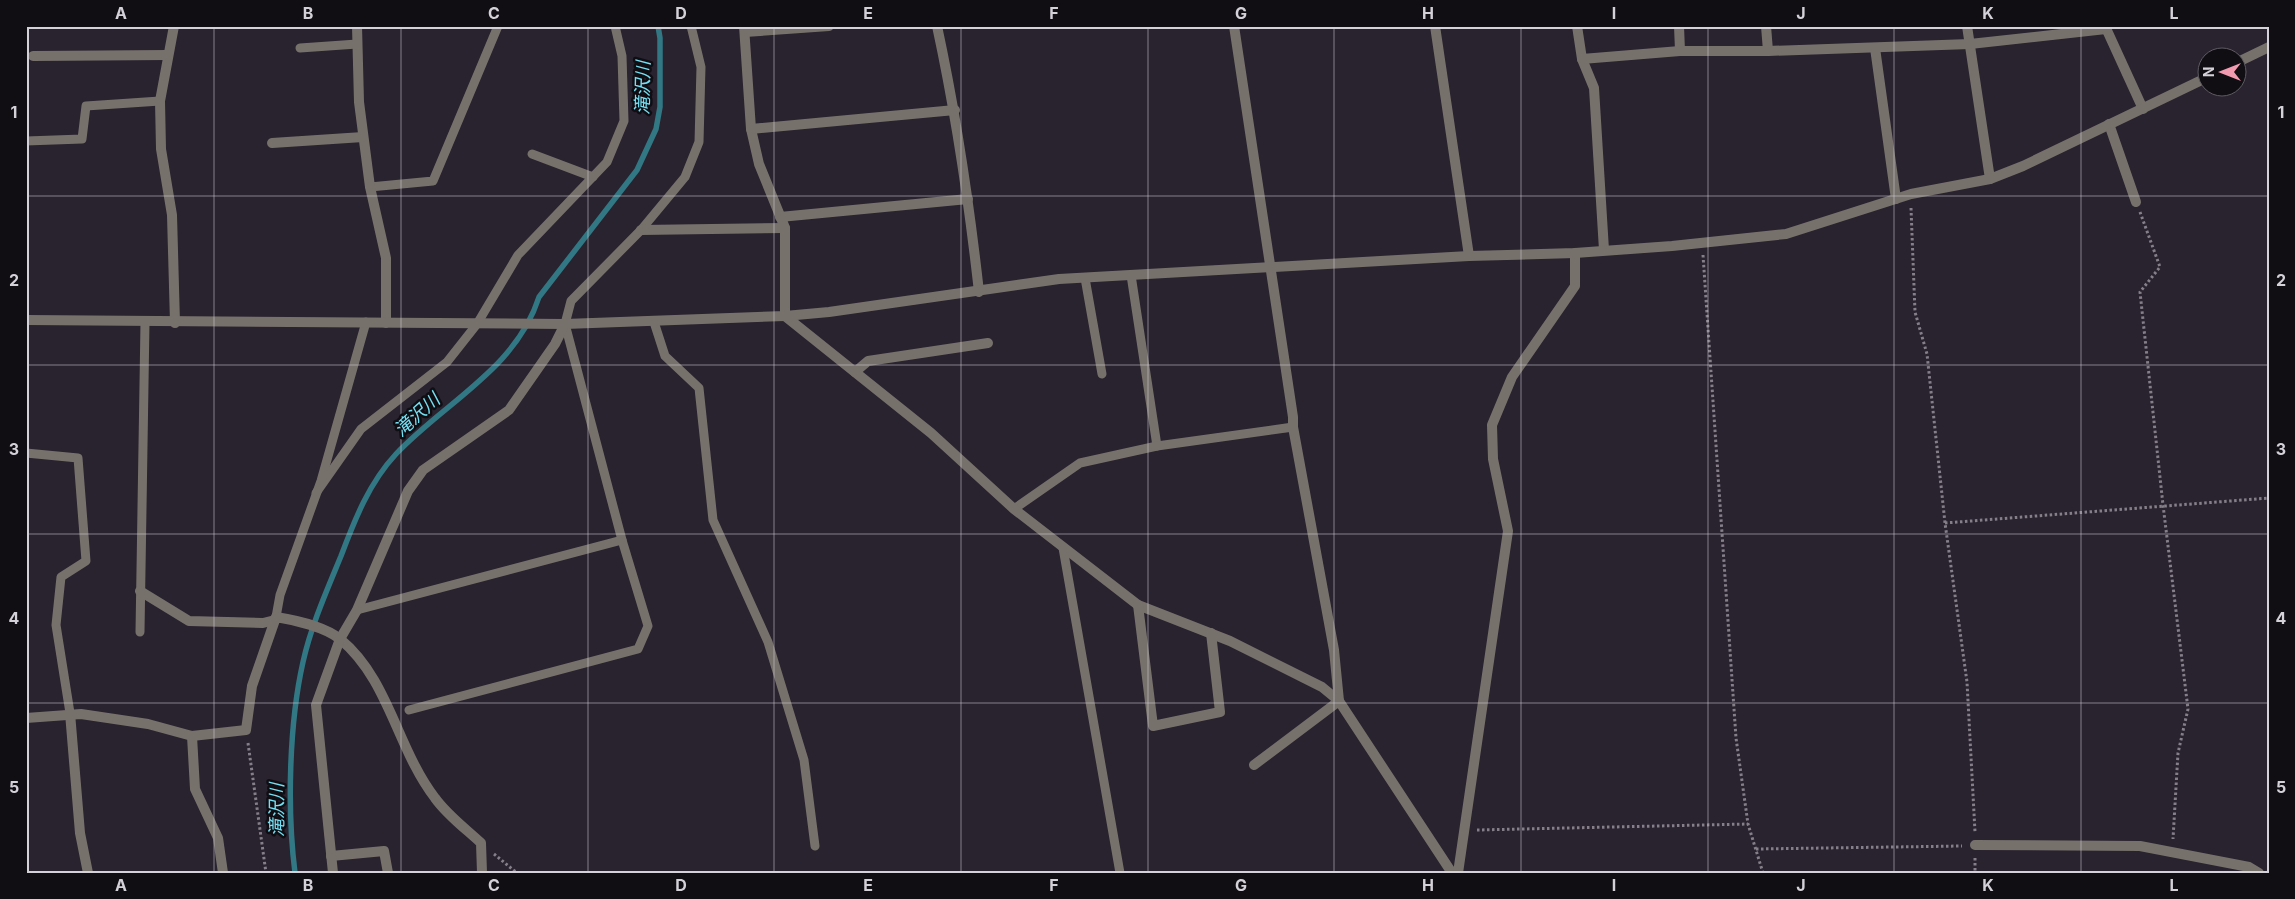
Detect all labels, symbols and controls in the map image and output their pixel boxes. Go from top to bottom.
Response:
text: A [115,3,127,23]
text: B [303,3,313,23]
text: C [488,3,500,23]
text: D [675,3,687,23]
text: E [863,3,873,23]
text: F [1049,3,1059,23]
text: G [1235,3,1247,23]
text: H [1422,3,1434,23]
text: I [1612,3,1616,23]
text: J [1796,3,1806,23]
text: K [1982,3,1994,23]
text: L [2169,3,2179,23]
north arrow [2198,48,2248,98]
water label: 滝沢川 [632,59,654,115]
text: N [2200,67,2217,77]
text: 1 [11,102,17,122]
text: 1 [2278,102,2284,122]
text: 2 [9,270,19,290]
text: 2 [2276,270,2286,290]
water label: 滝沢川 [390,387,445,440]
text: 3 [9,439,19,459]
text: 3 [2276,439,2286,459]
text: 4 [9,608,20,628]
text: 4 [2276,608,2287,628]
text: 5 [9,777,19,797]
text: 5 [2276,777,2286,797]
water label: 滝沢川 [266,781,287,837]
text: A [115,875,127,895]
text: B [303,875,313,895]
text: C [488,875,500,895]
text: D [675,875,687,895]
text: E [863,875,873,895]
text: F [1049,875,1059,895]
text: G [1235,875,1247,895]
text: H [1422,875,1434,895]
text: I [1612,875,1616,895]
text: J [1796,875,1806,895]
text: K [1982,875,1994,895]
text: L [2169,875,2179,895]

